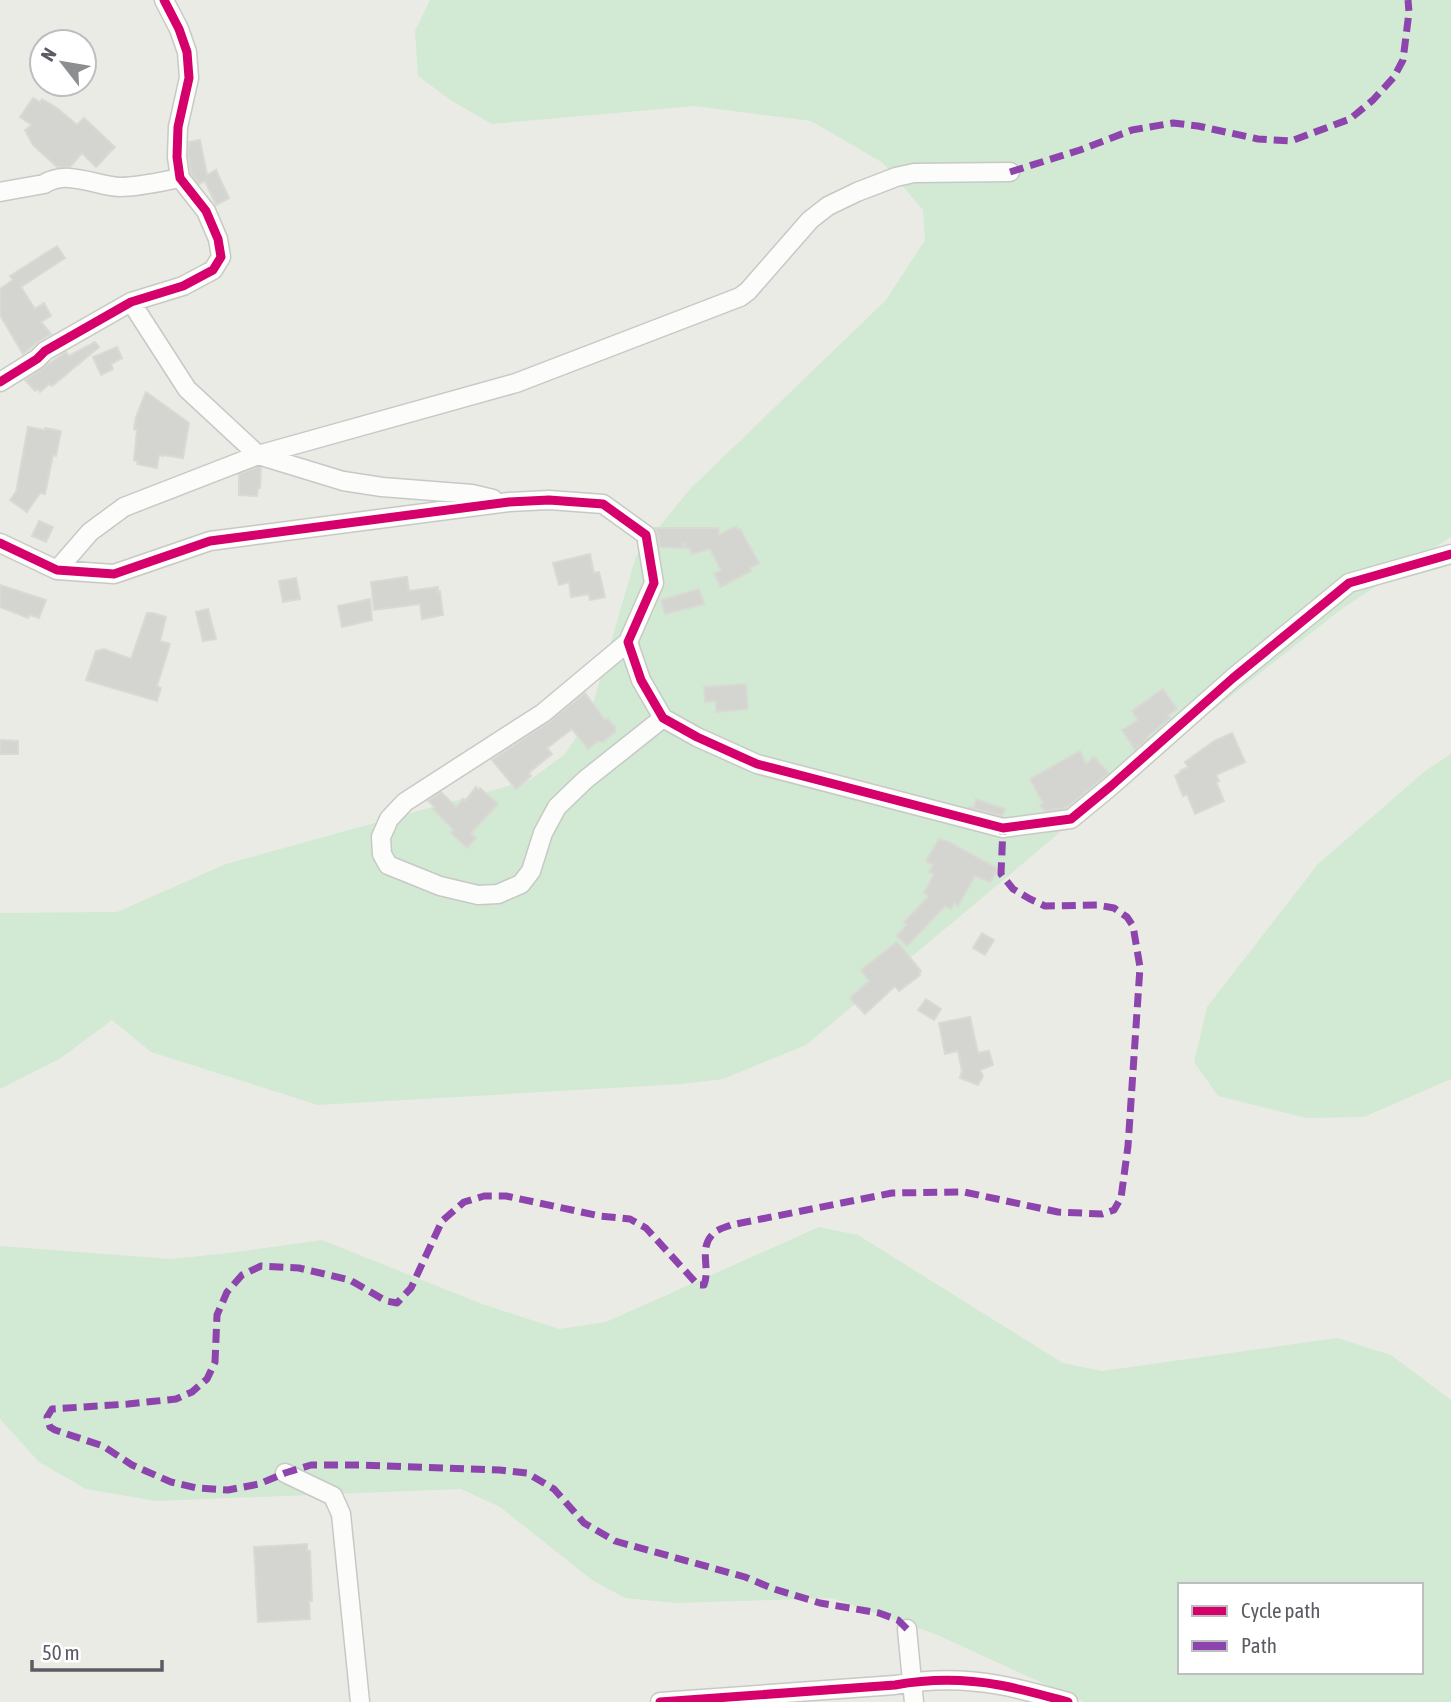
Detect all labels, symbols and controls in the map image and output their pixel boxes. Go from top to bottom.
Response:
north arrow [28,28,98,98]
text: N [36,44,61,65]
legend [1178,1583,1423,1674]
text: Cycle path [1241,1598,1320,1622]
scale bar [32,1628,161,1672]
text: Path [1241,1633,1277,1657]
text: 50 m [42,1640,80,1664]

